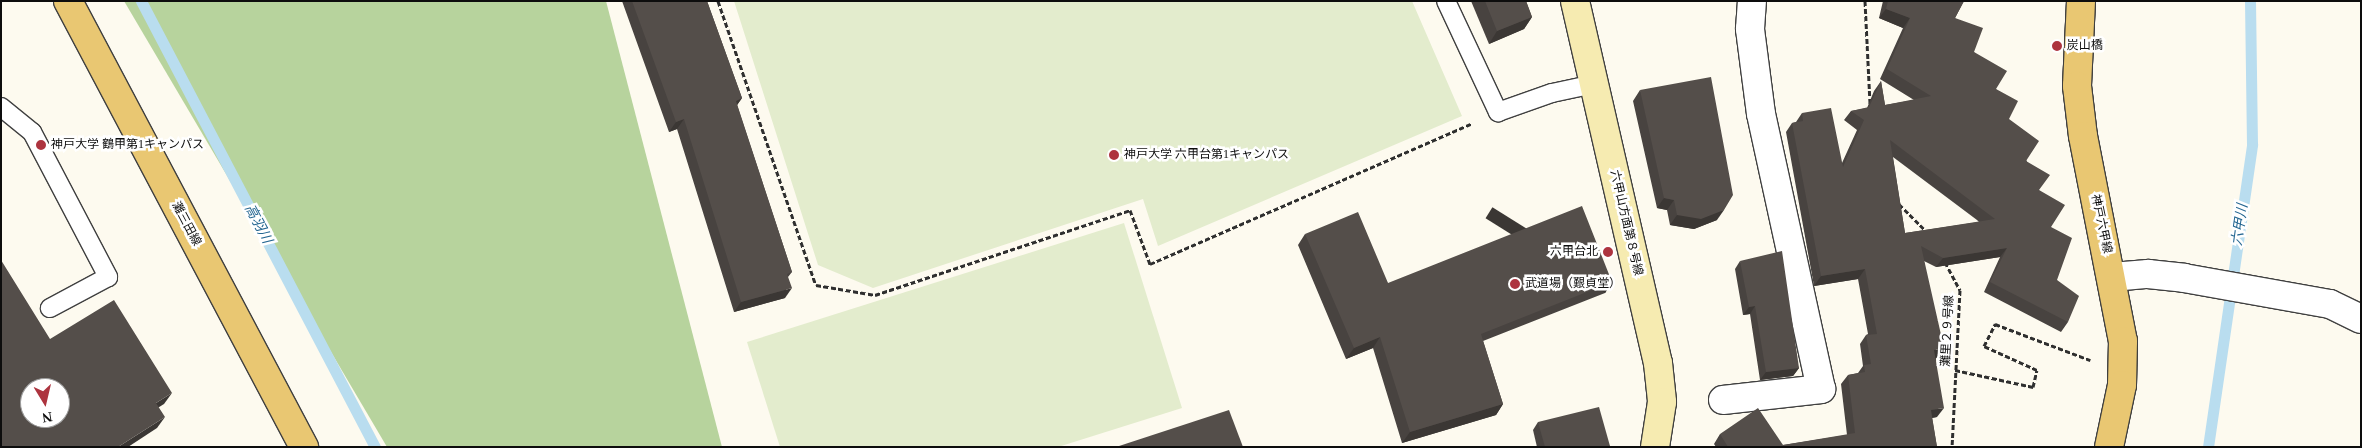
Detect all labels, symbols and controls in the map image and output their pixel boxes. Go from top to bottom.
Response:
place label: 炭山橋 [2067,39,2103,53]
marker: 炭山橋 [2051,40,2063,52]
place label: 神戸大学 鶴甲第1キャンパス [51,138,204,152]
marker: 神戸大学 鶴甲第1キャンパス [35,139,47,151]
place label: 神戸大学 六甲台第1キャンパス [1124,148,1289,162]
marker: 神戸大学 六甲台第1キャンパス [1108,149,1120,161]
street label: 六甲山方面第８号線 [1607,169,1645,277]
street label: 神戸六甲線 [2088,193,2114,255]
street label: 灘三田線 [168,199,204,249]
water label: 高羽川 [241,202,275,246]
water label: 六甲川 [2229,203,2251,247]
place label: 六甲台北 [1550,245,1598,259]
marker: 六甲台北 [1602,246,1614,258]
place label: 武道場（艱貞堂） [1525,277,1621,291]
marker: 武道場（艱貞堂） [1509,278,1521,290]
street label: 灘里２９号線 [1939,295,1957,367]
north arrow [20,378,70,428]
text: N [41,409,53,426]

